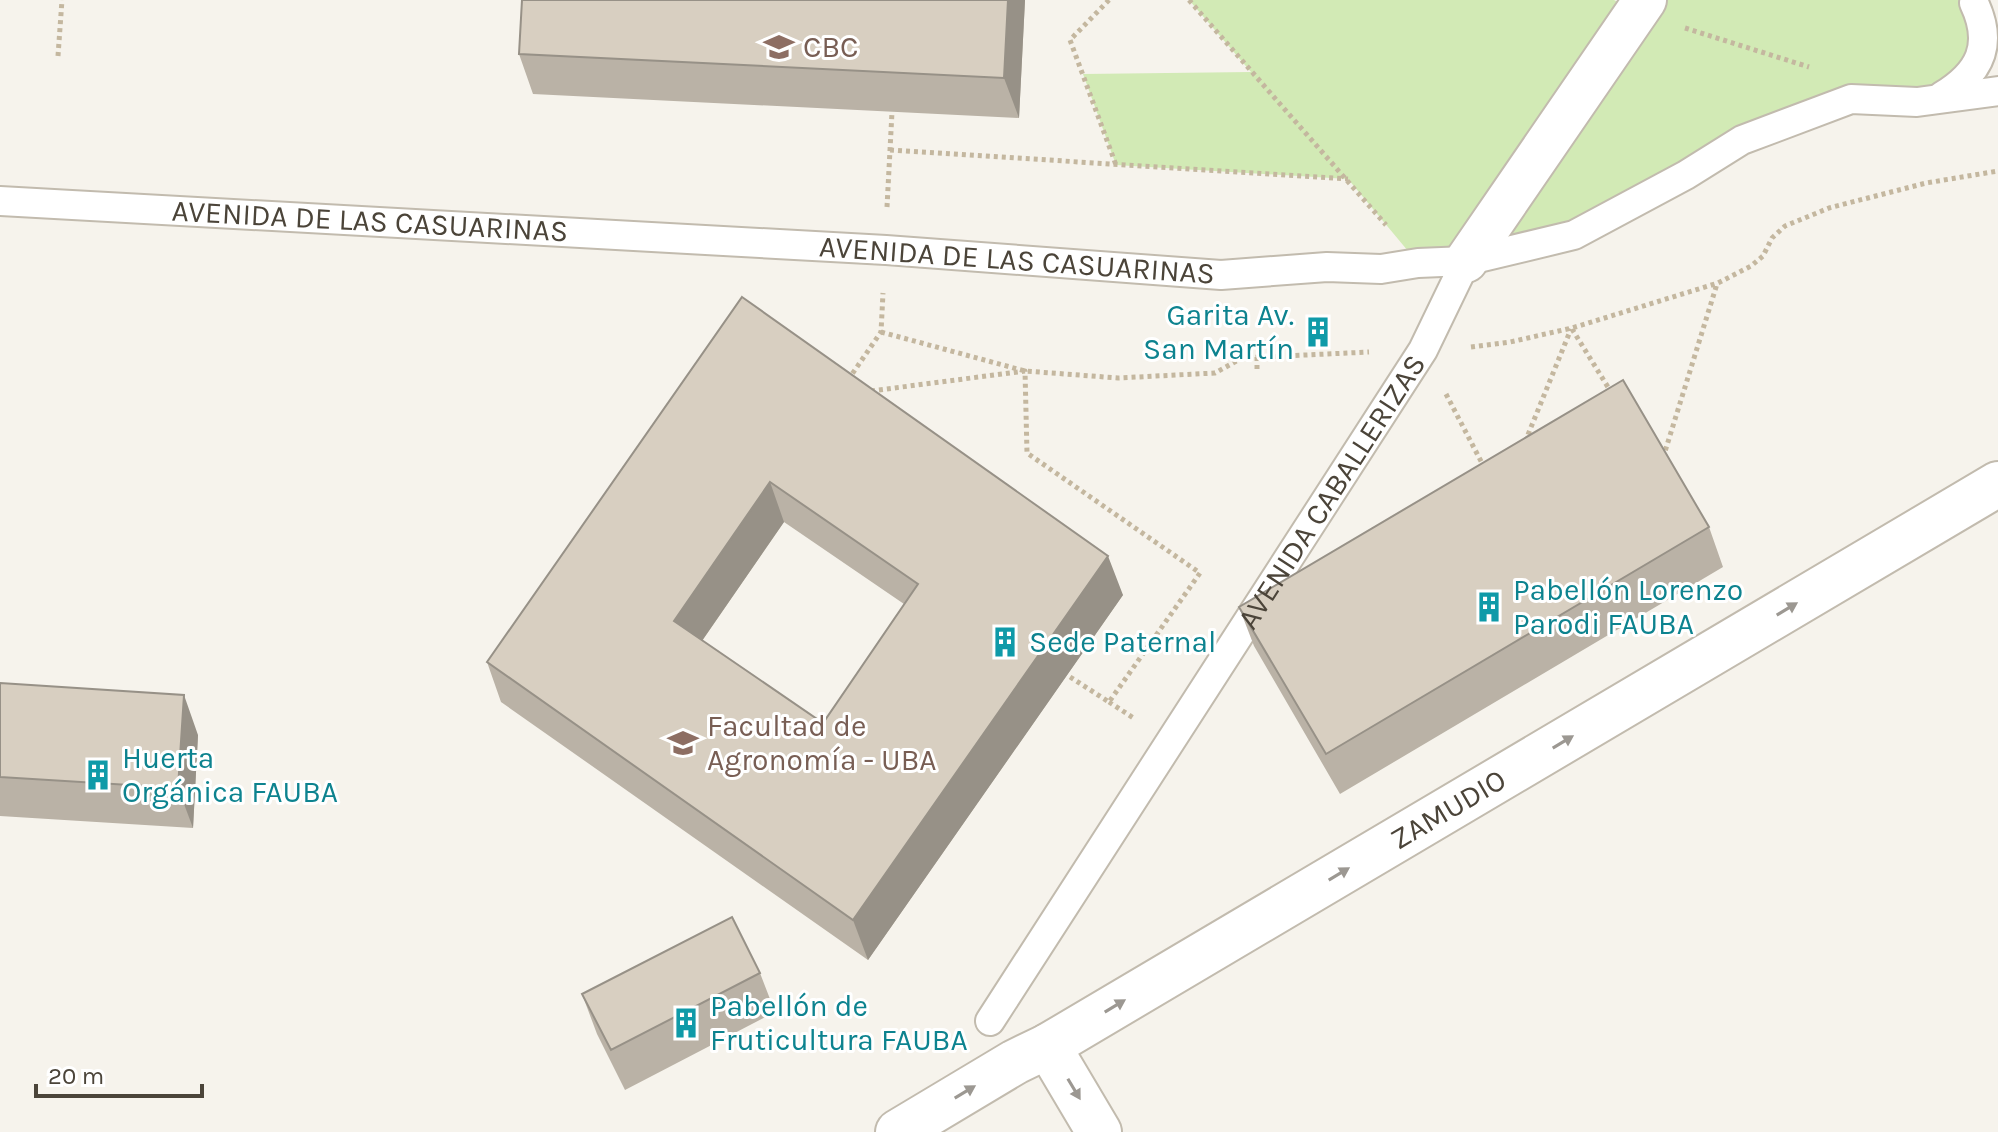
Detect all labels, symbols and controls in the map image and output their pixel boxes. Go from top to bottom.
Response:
place label: CBC [803,29,858,65]
school or university icon: CBC [762,30,796,64]
street label: AVENIDA DE LAS CASUARINAS [171,193,569,249]
street label: AVENIDA DE LAS CASUARINAS [818,228,1216,292]
place label: Garita Av. San Martín [1143,297,1294,367]
building icon: Garita Av. San Martín [1301,315,1335,349]
street label: AVENIDA CABALLERIZAS [1230,348,1433,636]
place label: Pabellón Lorenzo Parodi FAUBA [1513,572,1743,642]
building icon: Pabellón Lorenzo Parodi FAUBA [1472,590,1506,624]
one-way arrow [1776,602,1798,616]
place label: Sede Paternal [1029,624,1217,660]
building icon: Sede Paternal [988,625,1022,659]
place label: Facultad de Agronomía - UBA [707,708,937,778]
school or university icon: Facultad de Agronomía - UBA [666,726,700,760]
one-way arrow [1552,735,1574,749]
place label: Huerta Orgánica FAUBA [122,740,338,810]
building icon: Huerta Orgánica FAUBA [81,758,115,792]
street label: ZAMUDIO [1384,761,1512,857]
one-way arrow [1328,867,1350,881]
place label: Pabellón de Fruticultura FAUBA [710,988,968,1058]
one-way arrow [1104,1000,1126,1014]
building icon: Pabellón de Fruticultura FAUBA [669,1006,703,1040]
scale bar [36,1048,202,1098]
text: 20 m [48,1062,104,1090]
one-way arrow [1066,1078,1080,1100]
one-way arrow [954,1085,976,1099]

